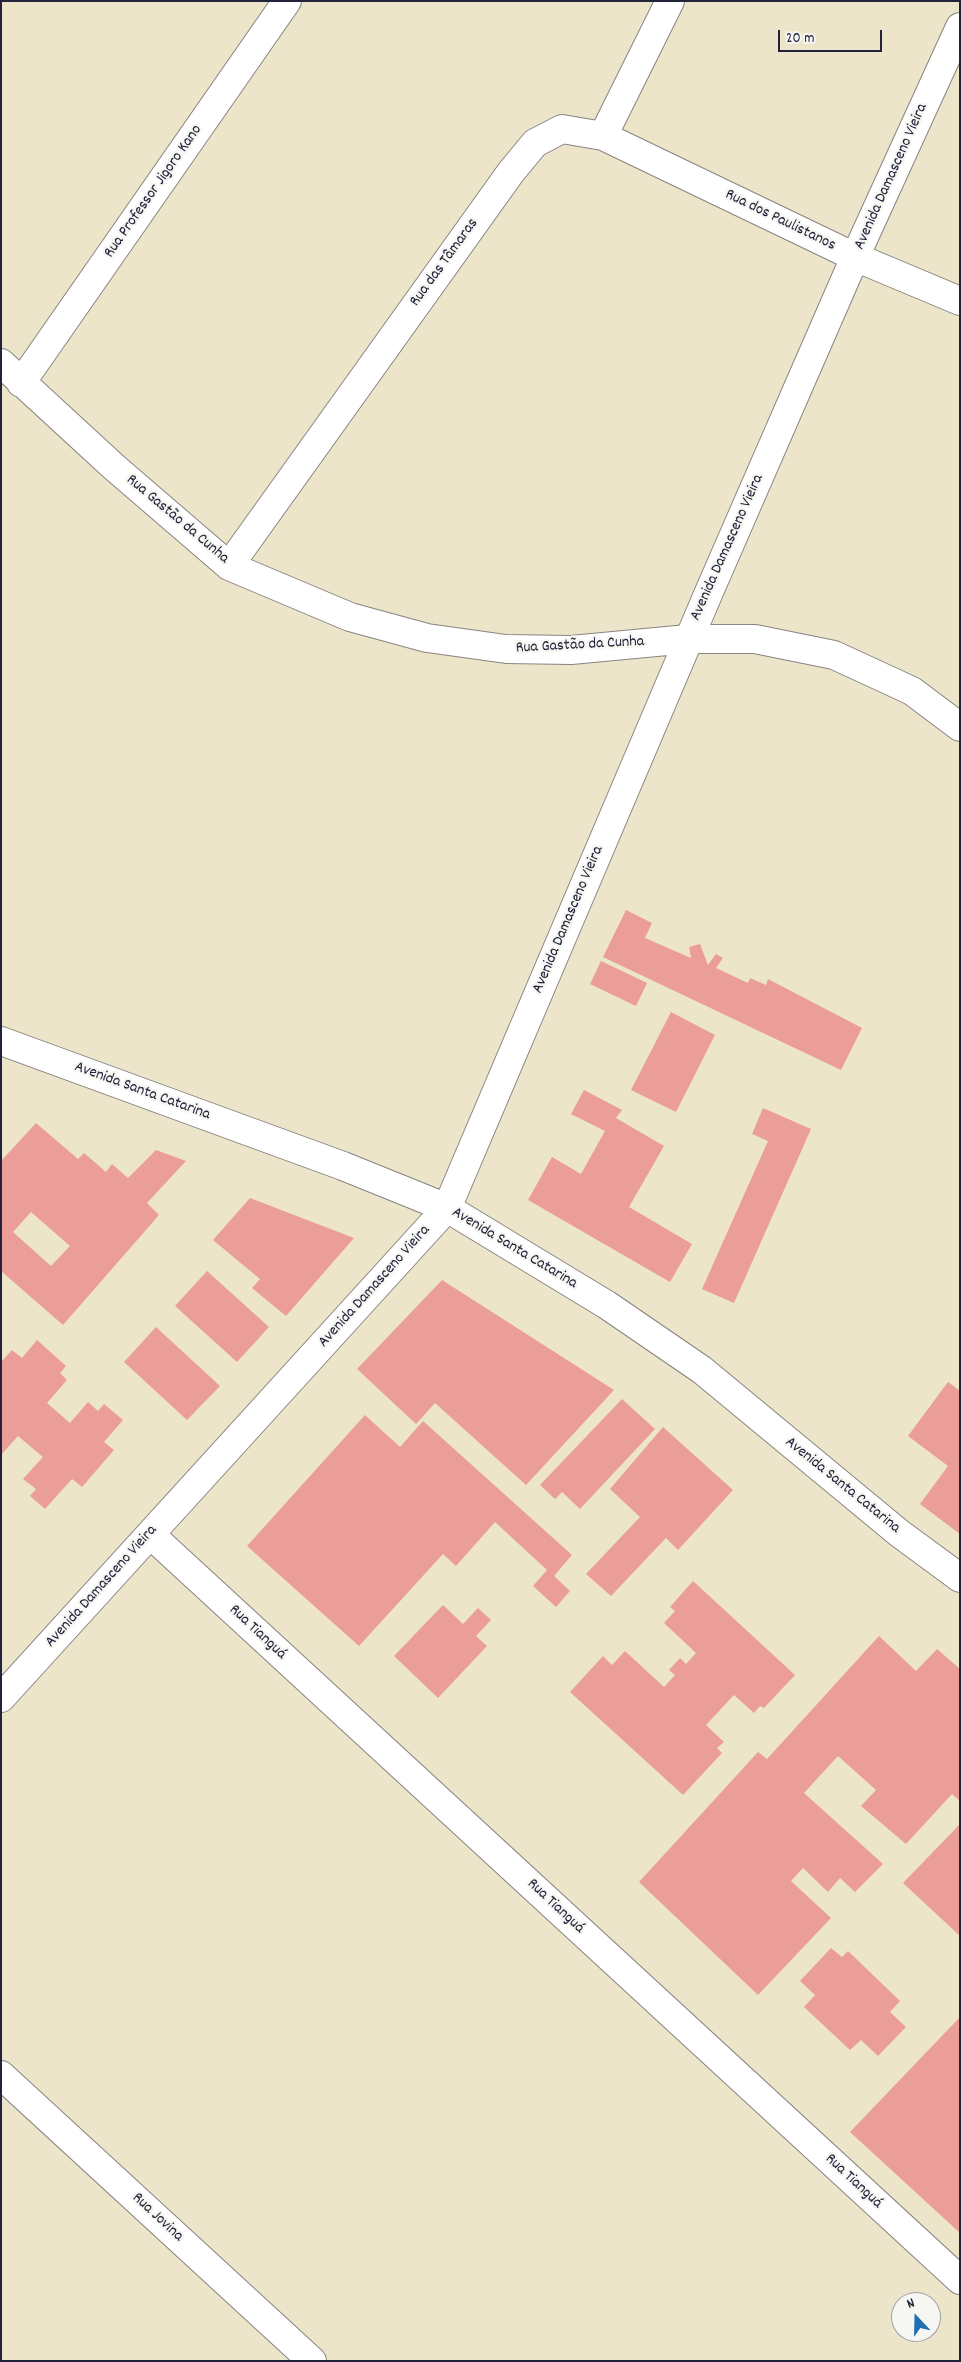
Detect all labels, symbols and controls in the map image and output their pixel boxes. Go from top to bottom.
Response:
scale bar [781,20,885,52]
text: 20 m [786,28,814,50]
street label: Avenida Damasceno Vieira [851,101,933,253]
street label: Rua Professor Jigoro Kano [101,122,207,262]
street label: Rua dos Paulistanos [722,186,838,256]
street label: Rua das Tâmaras [407,215,483,311]
street label: Rua Gastão da Cunha [122,471,232,569]
street label: Avenida Damasceno Vieira [687,472,769,624]
street label: Rua Gastão da Cunha [515,633,645,659]
street label: Avenida Damasceno Vieira [529,843,609,997]
street label: Avenida Santa Catarina [72,1059,212,1125]
street label: Avenida Santa Catarina [448,1204,580,1294]
street label: Avenida Damasceno Vieira [315,1222,435,1352]
street label: Avenida Santa Catarina [780,1434,904,1538]
street label: Avenida Damasceno Vieira [42,1522,162,1652]
street label: Rua Tianguá [224,1601,290,1665]
street label: Rua Tianguá [522,1875,588,1939]
street label: Rua Tianguá [820,2150,886,2214]
street label: Rua Jovina [127,2189,187,2247]
north arrow [891,2292,941,2342]
text: N [904,2293,918,2315]

